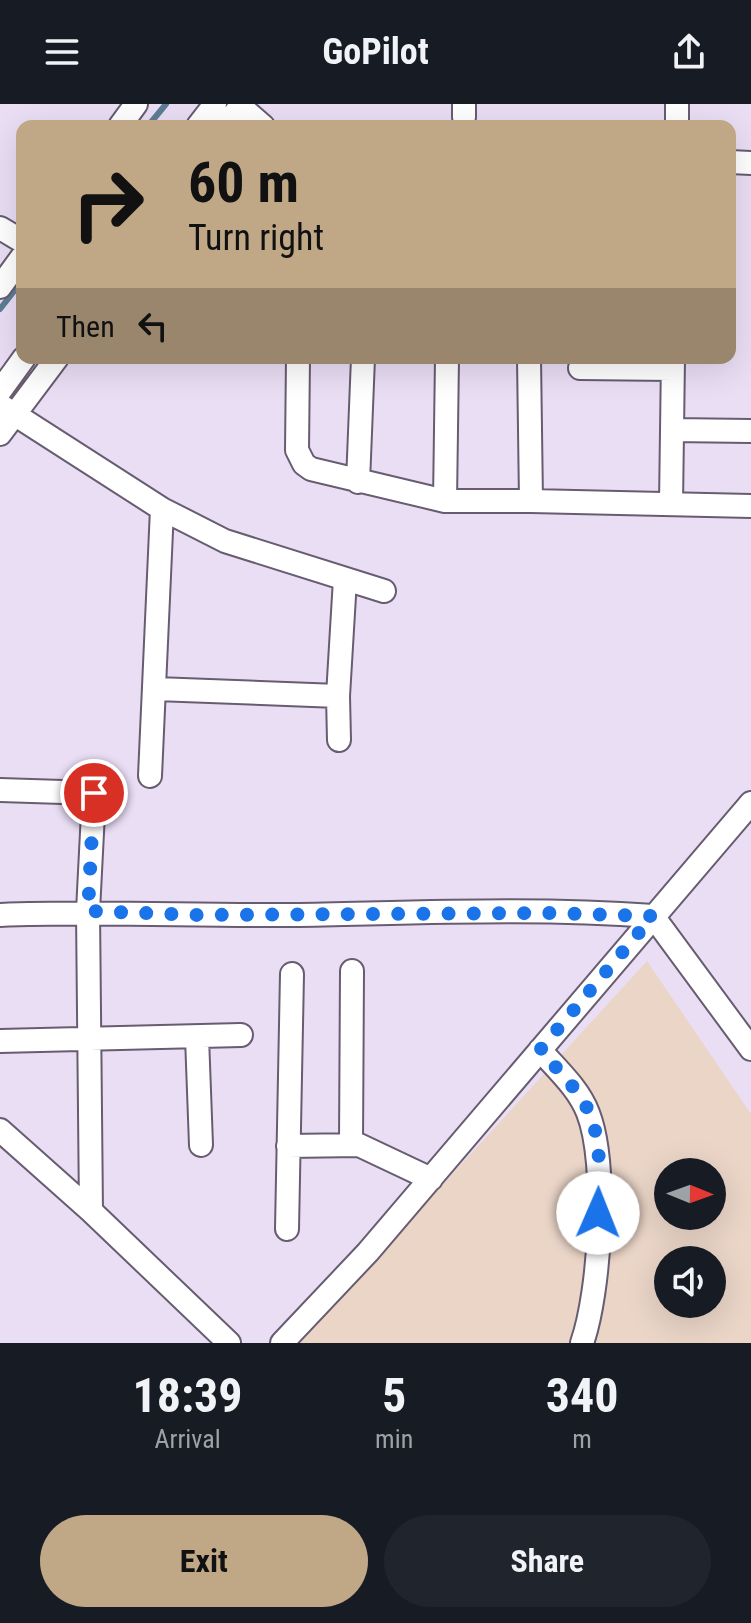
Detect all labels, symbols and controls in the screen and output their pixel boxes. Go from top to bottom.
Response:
icon: menu [40,30,84,74]
icon: share [667,30,711,74]
text: GoPilot [322,31,429,73]
text: 60 m [188,150,299,216]
icon: right [56,152,160,256]
text: Turn right [188,217,324,259]
icon: left [131,304,175,348]
text: Then [56,309,115,344]
pin [60,759,128,827]
icon: arrive [72,771,116,815]
north arrow [654,1158,726,1230]
map controls [654,1158,726,1318]
position arrow [556,1171,640,1255]
button: sound [654,1246,726,1318]
text: 18:39 [132,1367,243,1424]
text: 5 [382,1367,406,1424]
text: 340 [546,1367,618,1424]
text: Arrival [154,1424,221,1454]
text: min [375,1424,413,1454]
text: m [572,1424,592,1454]
button: Exit [40,1515,368,1607]
button: Share [384,1515,711,1607]

